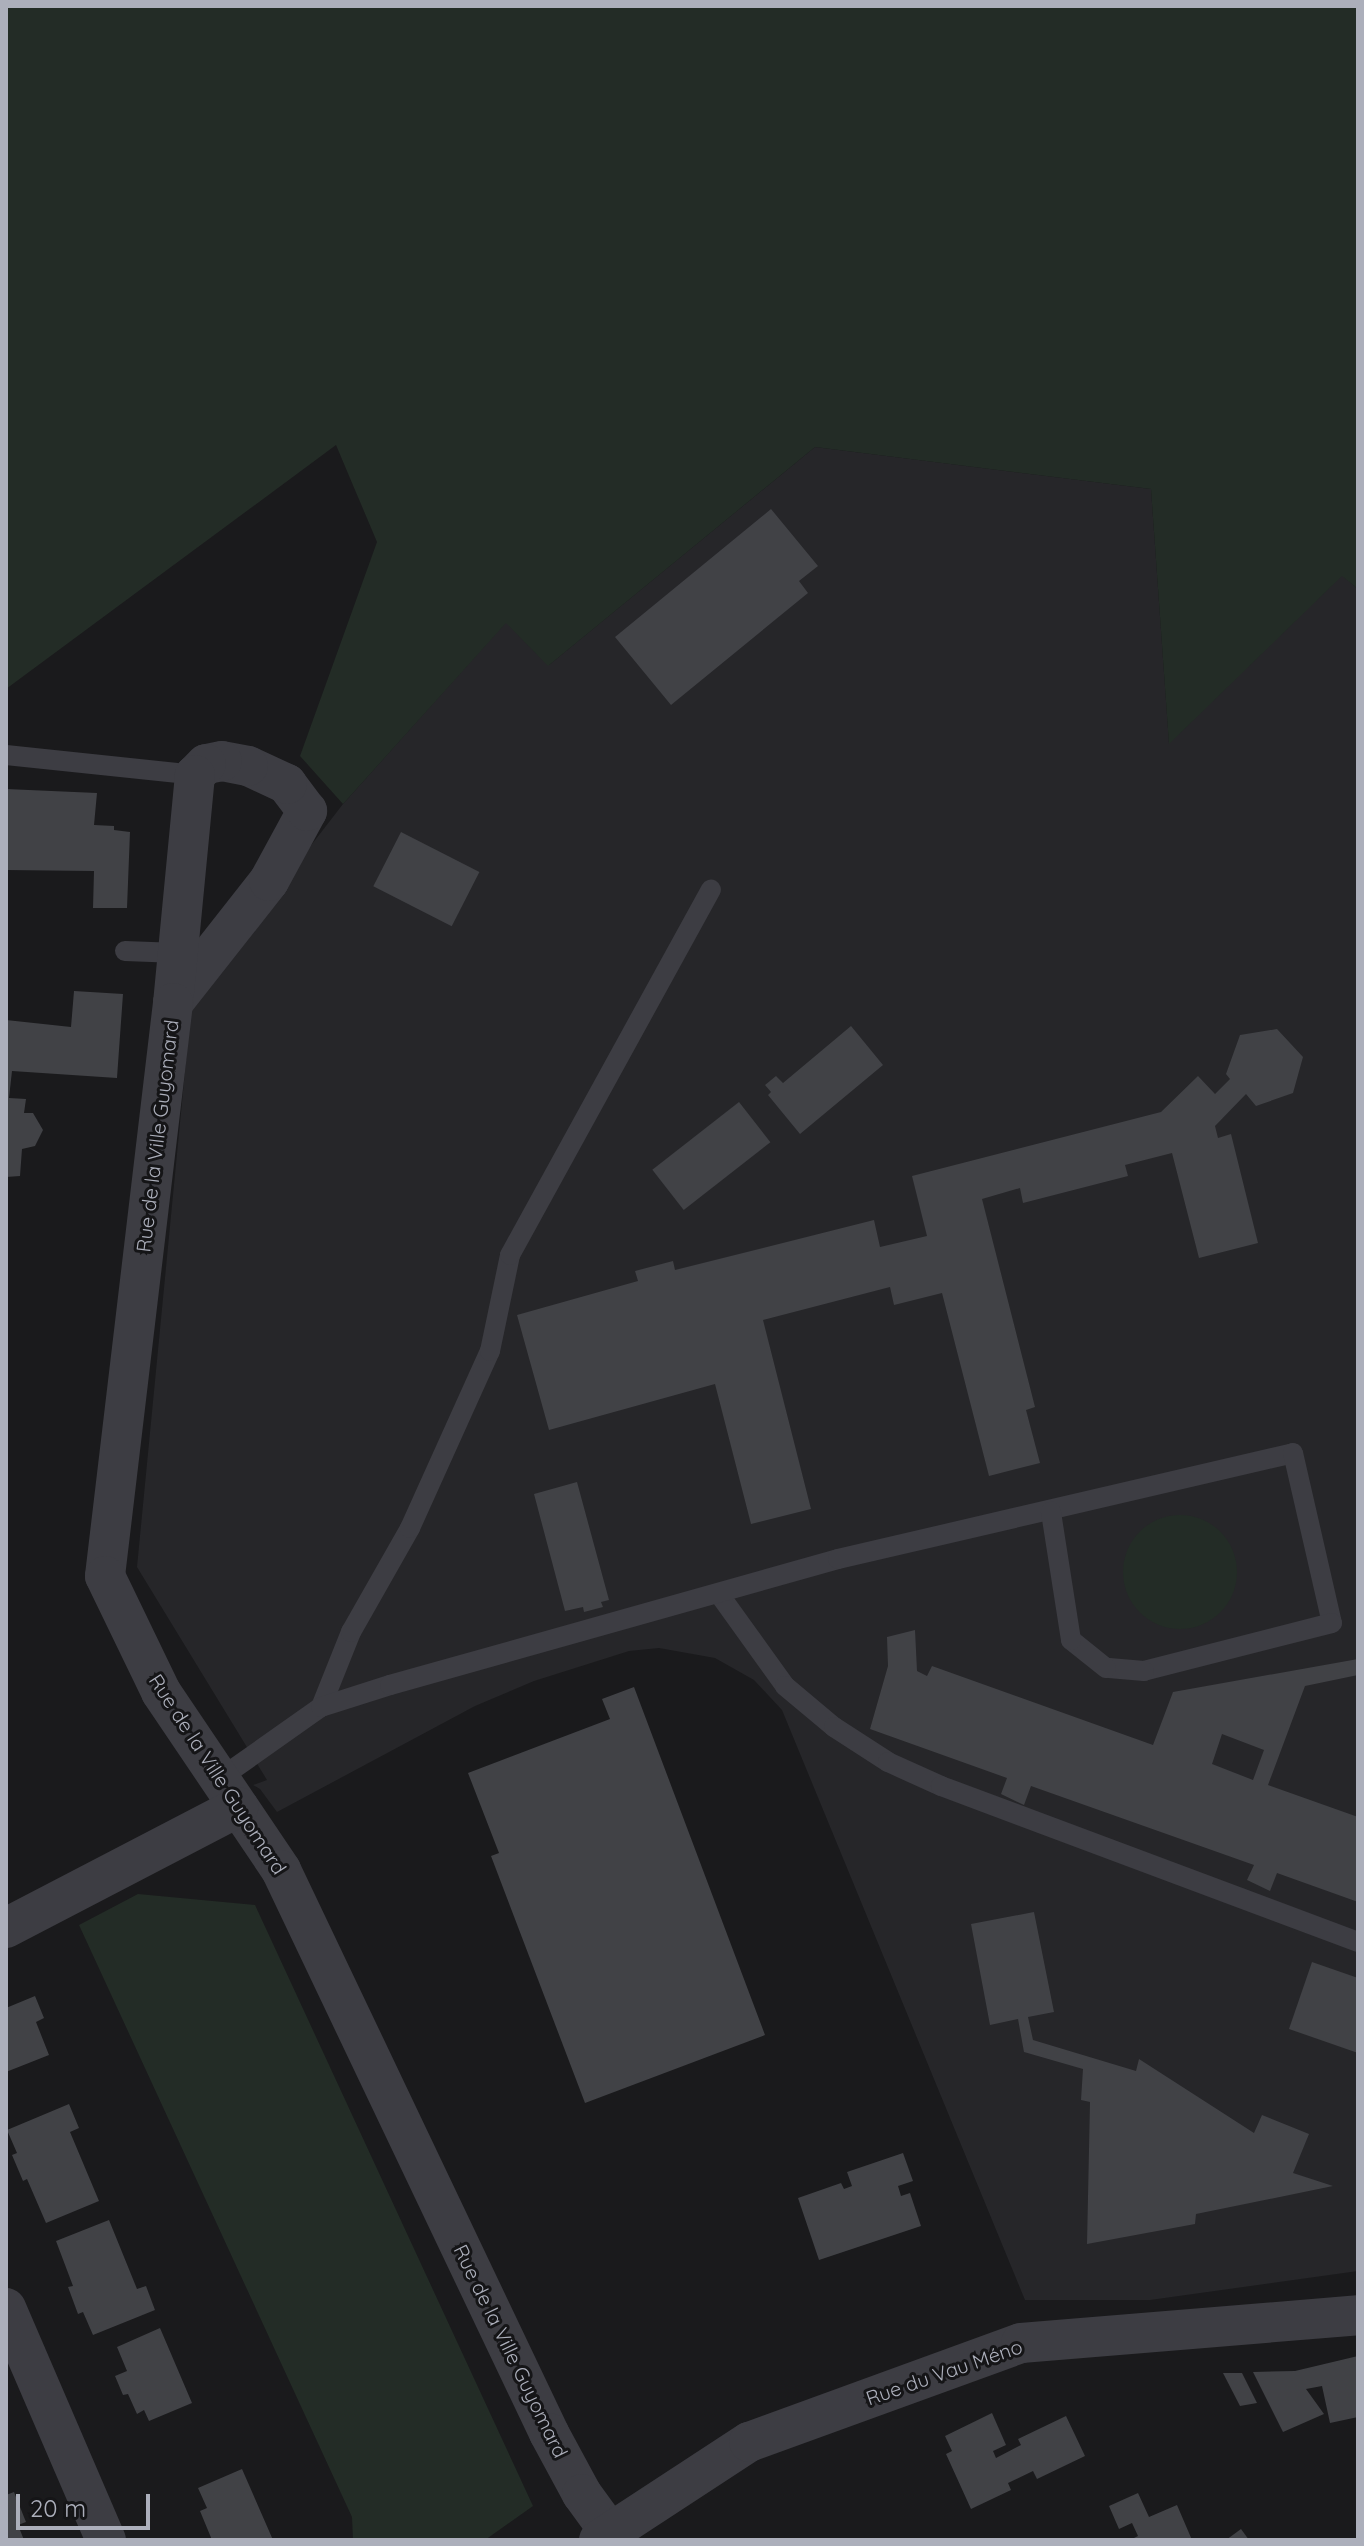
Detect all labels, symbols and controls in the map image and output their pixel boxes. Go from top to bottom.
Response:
street label: Rue de la Ville Guyomard [131,1018,183,1254]
street label: Rue de la Ville Guyomard [144,1669,292,1879]
street label: Rue de la Ville Guyomard [449,2241,573,2461]
street label: Rue du Vau Méno [863,2334,1025,2410]
scale bar [20,2478,154,2528]
text: 20 m [30,2493,86,2523]

